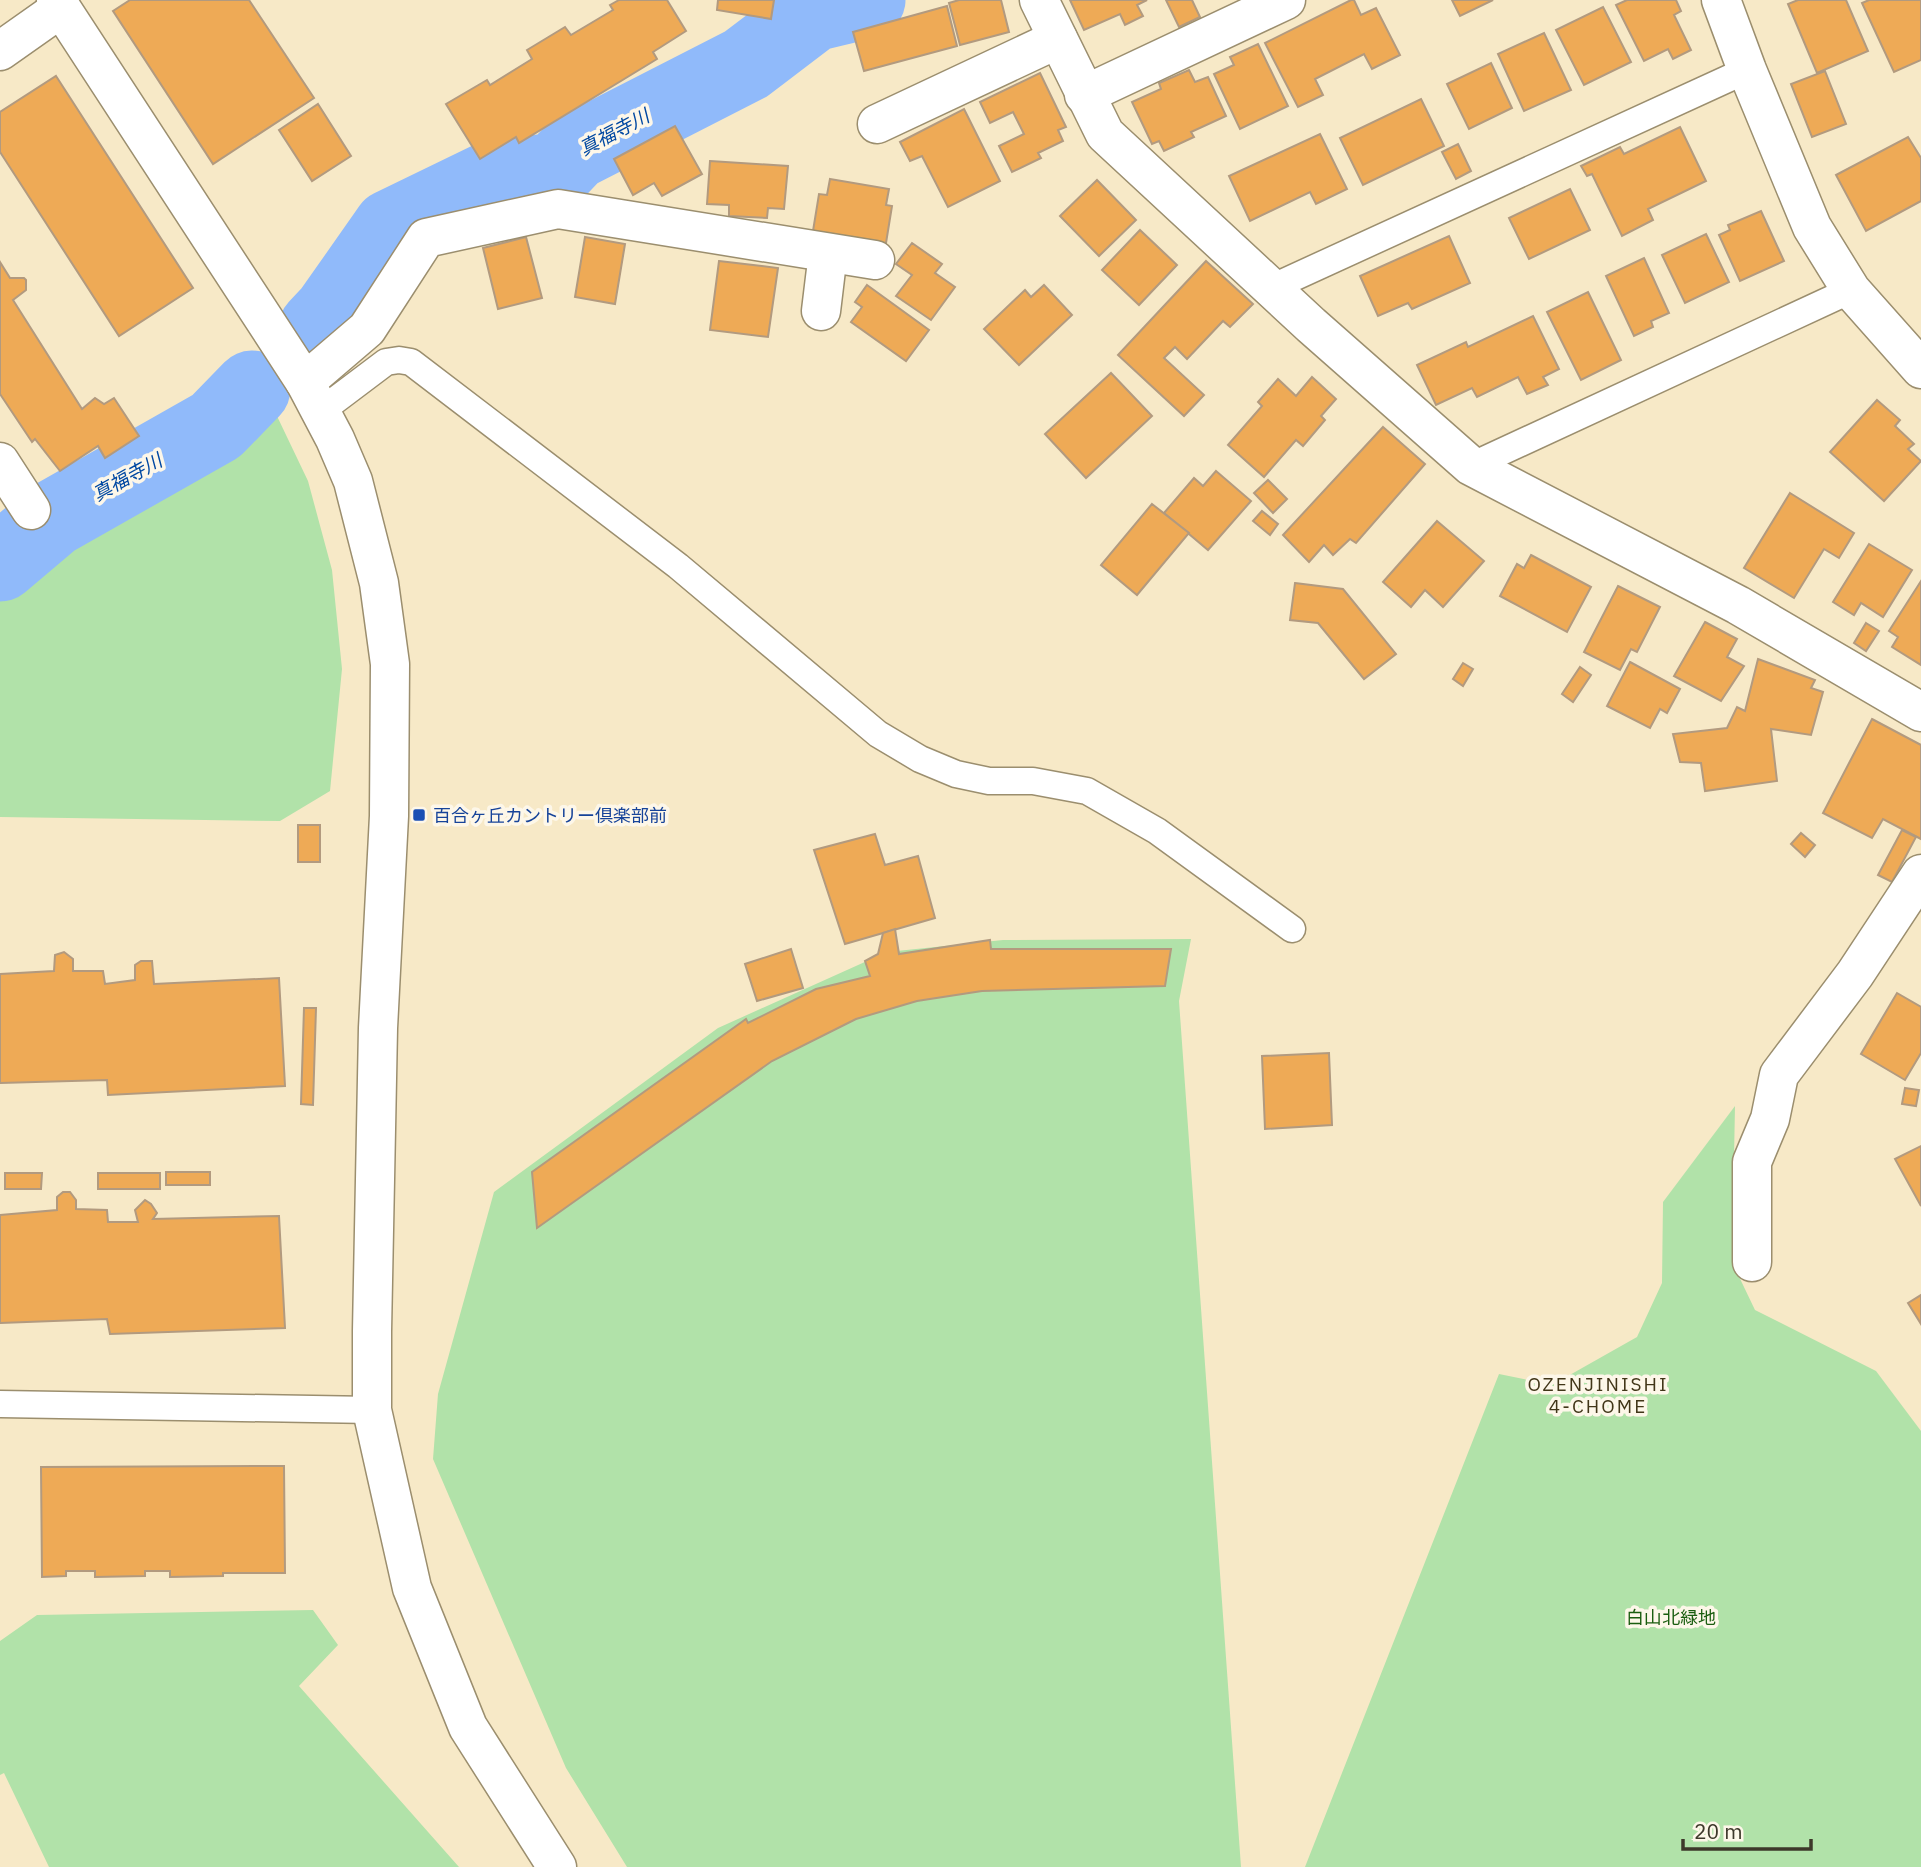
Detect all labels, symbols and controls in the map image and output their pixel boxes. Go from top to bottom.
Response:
water label: 真福寺川 [575,103,655,160]
water label: 真福寺川 [88,447,168,506]
place label: 百合ヶ丘カントリー倶楽部前 [433,804,667,827]
marker: 百合ヶ丘カントリー倶楽部前 [411,807,427,823]
district label: OZENJINISHI 4-CHOME [1527,1372,1669,1418]
park label: 白山北緑地 [1626,1606,1716,1629]
scale bar [1683,1808,1811,1852]
text: 20 m [1694,1817,1743,1845]

